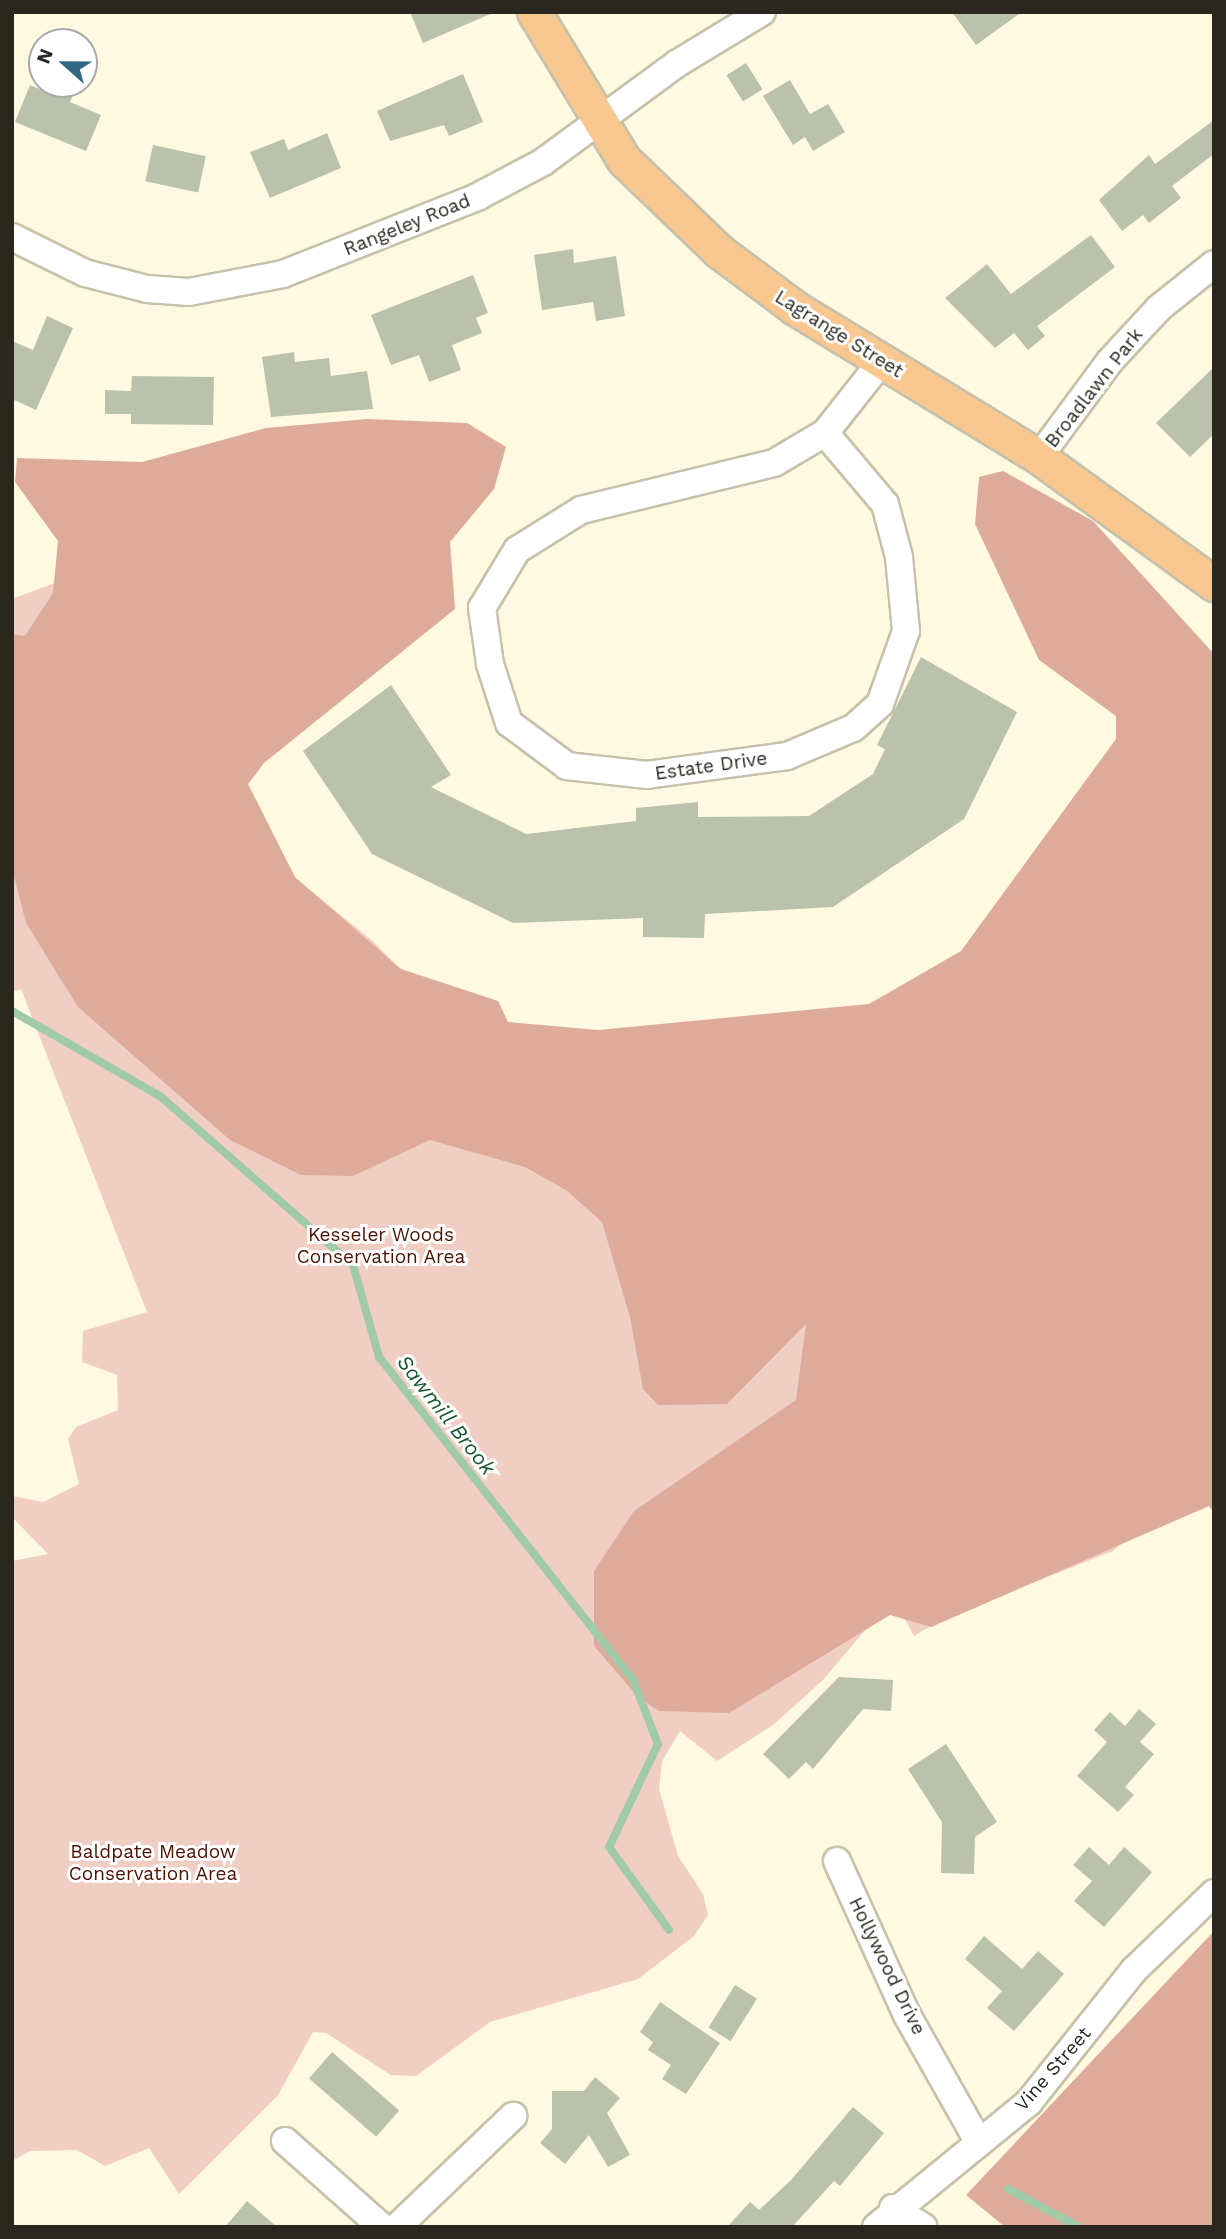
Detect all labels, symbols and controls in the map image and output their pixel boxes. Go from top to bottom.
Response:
north arrow [28,28,98,98]
text: N [32,45,58,67]
street label: Rangeley Road [340,189,474,261]
street label: Lagrange Street [771,285,907,383]
street label: Broadlawn Park [1040,324,1148,452]
street label: Estate Drive [653,747,769,785]
park label: Kesseler Woods Conservation Area [296,1224,466,1268]
water label: Sawmill Brook [391,1350,501,1480]
park label: Baldpate Meadow Conservation Area [68,1841,238,1885]
street label: Hollywood Drive [844,1894,930,2038]
street label: Vine Street [1010,2022,1096,2116]

